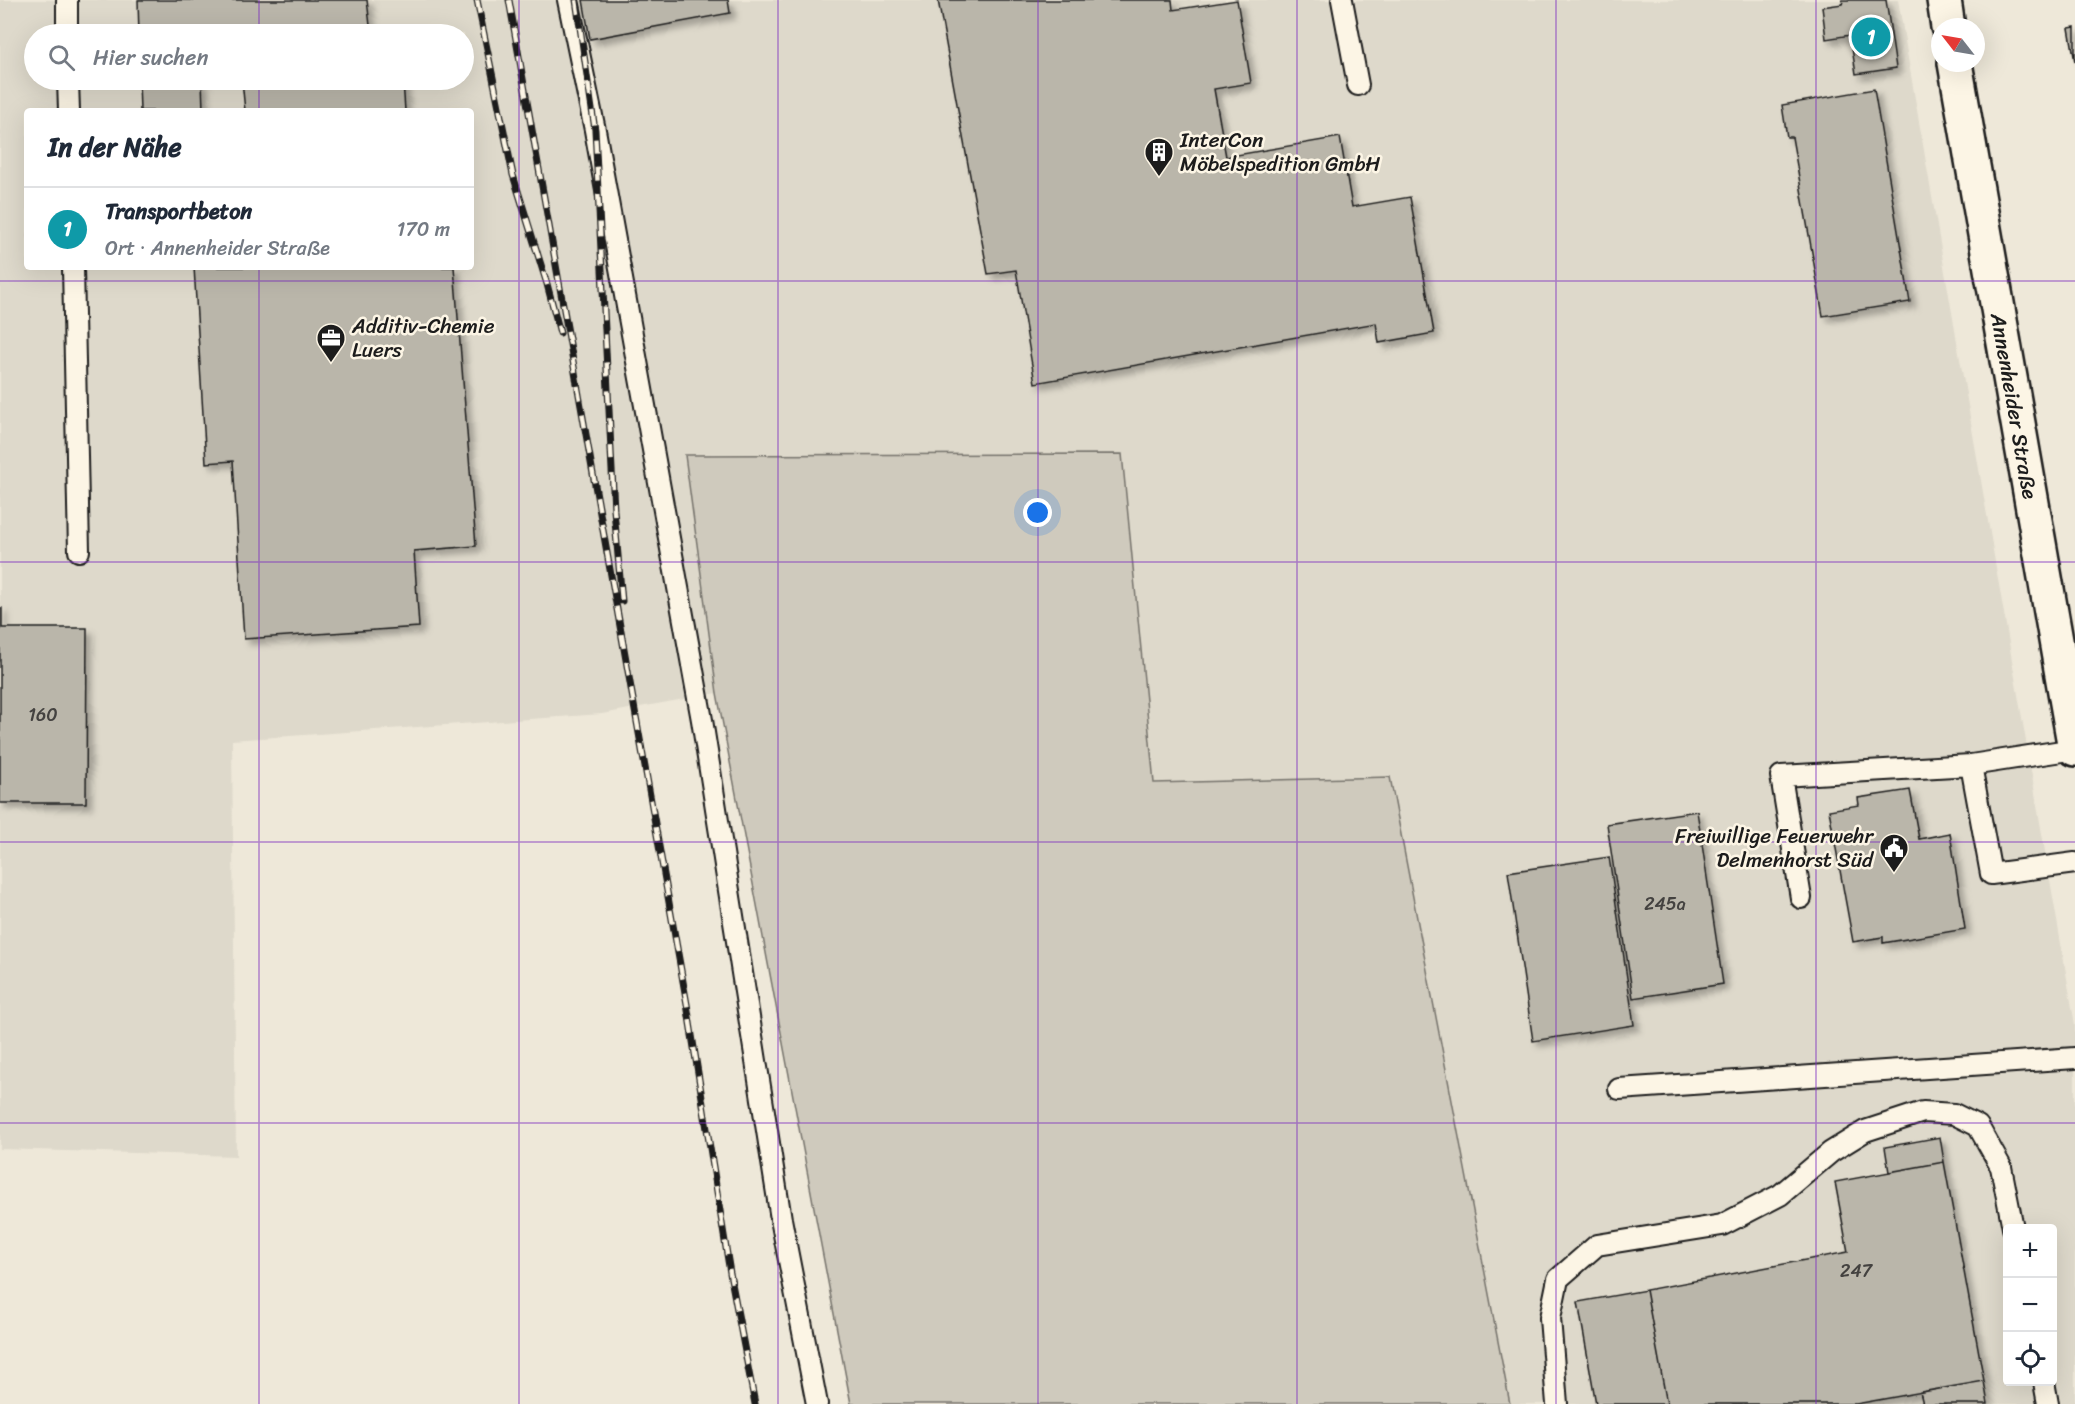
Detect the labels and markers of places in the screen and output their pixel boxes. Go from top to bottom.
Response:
pin: 1 [1852,15,1890,60]
place label: InterCon Möbelspedition GmbH [1179,121,1381,183]
building icon: InterCon Möbelspedition GmbH [1143,136,1175,178]
place label: Additiv-Chemie Luers [351,307,495,369]
office icon: Additiv-Chemie Luers [315,322,347,364]
place label: Freiwillige Feuerwehr Delmenhorst Süd [1675,817,1875,879]
public building icon: Freiwillige Feuerwehr Delmenhorst Süd [1878,832,1910,874]

